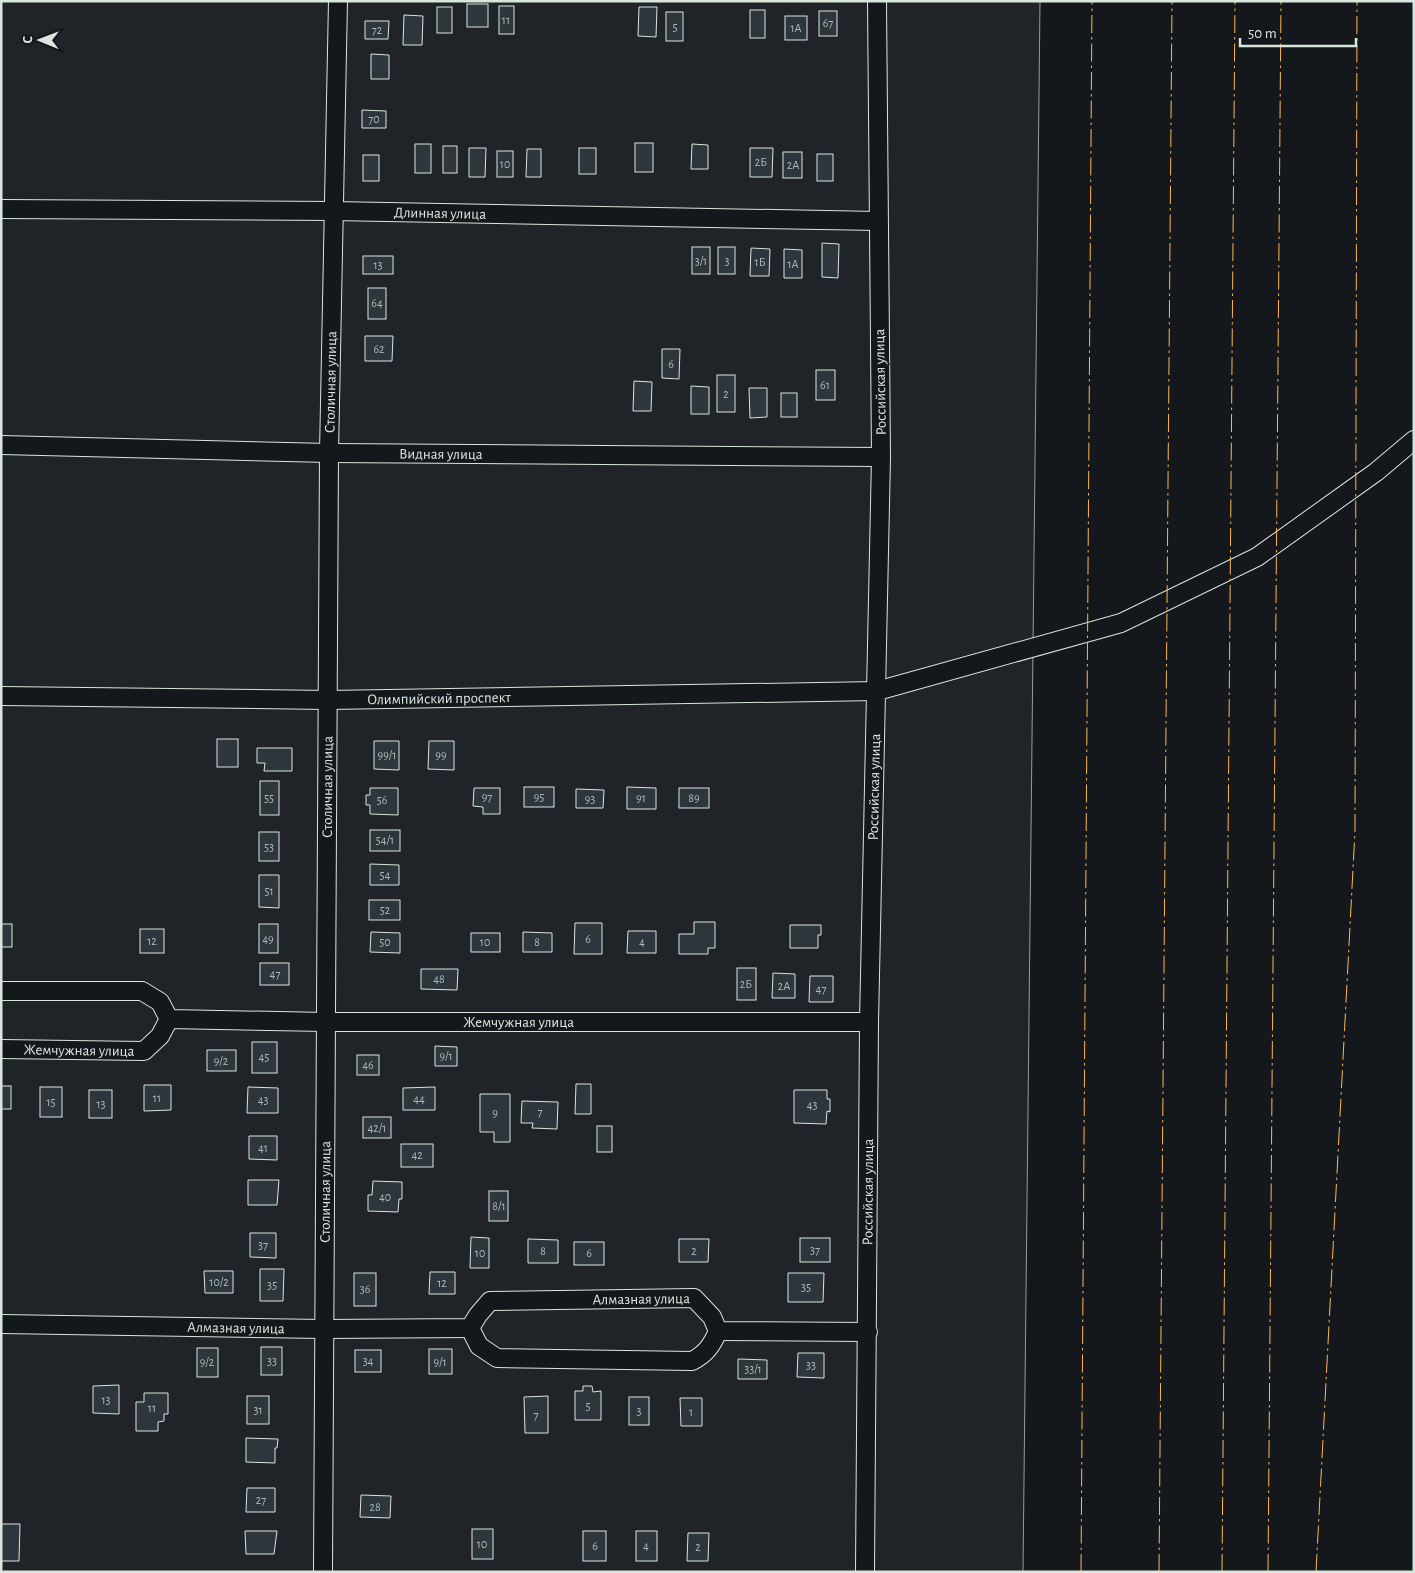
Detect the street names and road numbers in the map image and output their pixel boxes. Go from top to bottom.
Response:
street label: Длинная улица [394,205,486,222]
street label: Российская улица [872,328,889,436]
street label: Столичная улица [322,331,339,433]
street label: Видная улица [399,447,483,462]
street label: Олимпийский проспект [367,690,512,707]
street label: Российская улица [866,733,883,841]
street label: Столичная улица [320,736,335,838]
street label: Жемчужная улица [463,1015,574,1030]
street label: Жемчужная улица [23,1042,135,1059]
street label: Российская улица [860,1138,876,1246]
street label: Столичная улица [318,1141,333,1243]
street label: Алмазная улица [592,1291,690,1307]
street label: Алмазная улица [187,1320,285,1336]

